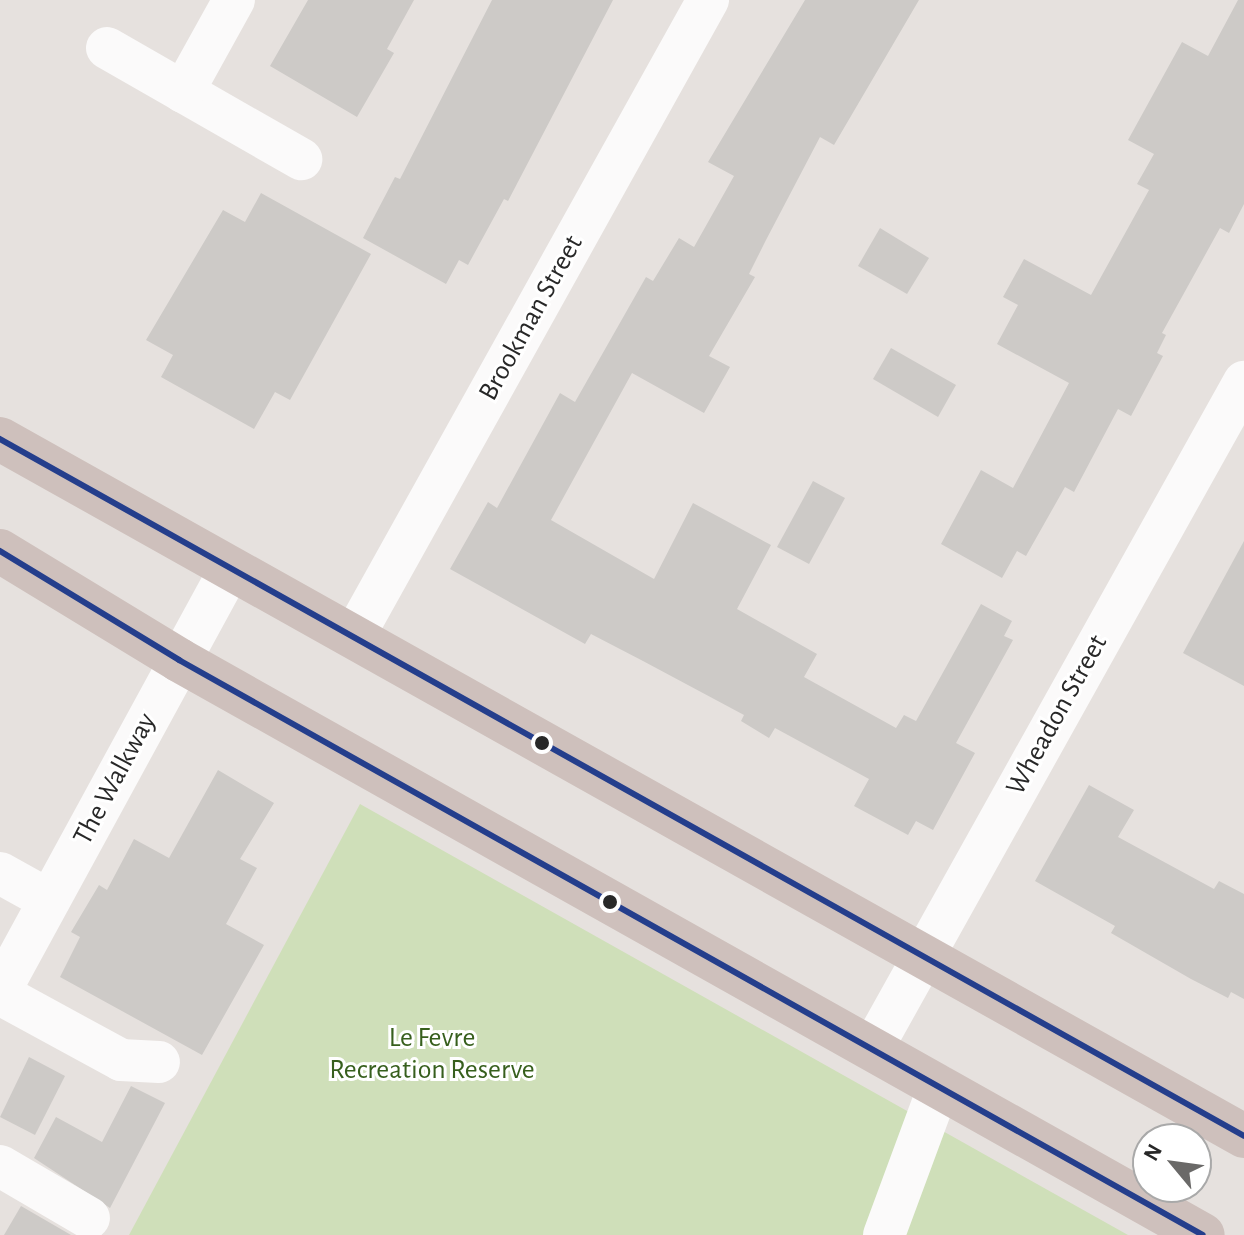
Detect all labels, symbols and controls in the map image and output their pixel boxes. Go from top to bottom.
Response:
street label: Brookman Street [472,229,590,407]
street label: Wheadon Street [999,629,1115,801]
street label: The Walkway [66,707,164,851]
unlabelled marker [534,735,550,751]
unlabelled marker [602,894,618,910]
park label: Le Fevre Recreation Reserve [329,1021,535,1087]
north arrow [1132,1123,1212,1203]
text: N [1139,1140,1166,1164]

